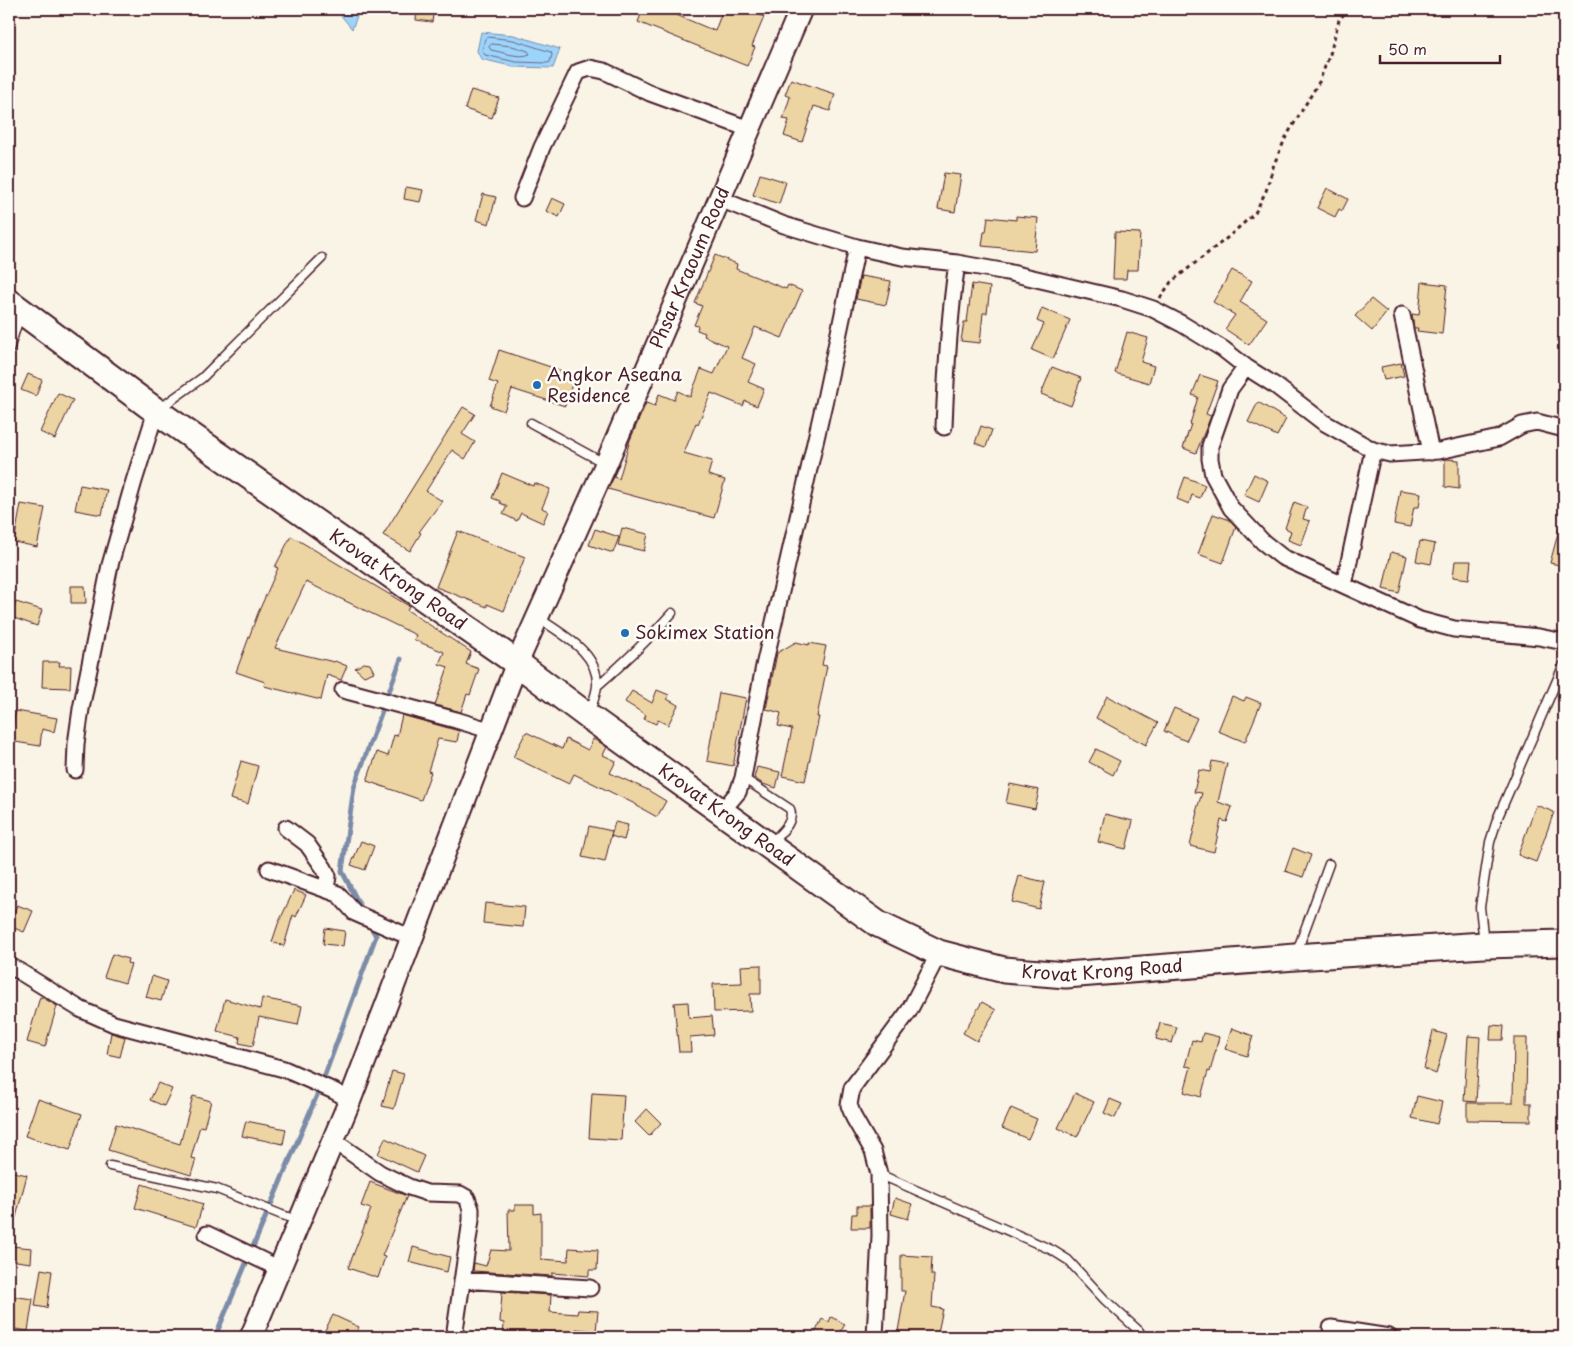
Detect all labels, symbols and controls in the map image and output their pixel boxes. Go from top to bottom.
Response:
scale bar [1380,32,1500,64]
text: 50 m [1388,37,1427,60]
street label: Phsar Kraoum Road [642,182,735,353]
place label: Angkor Aseana Residence [547,360,682,408]
marker: Angkor Aseana Residence [531,379,543,391]
street label: Krovat Krong Road [325,521,473,636]
place label: Sokimex Station [635,618,775,645]
marker: Sokimex Station [619,627,631,639]
street label: Krovat Krong Road [653,756,801,872]
street label: Krovat Krong Road [1021,951,1184,987]

